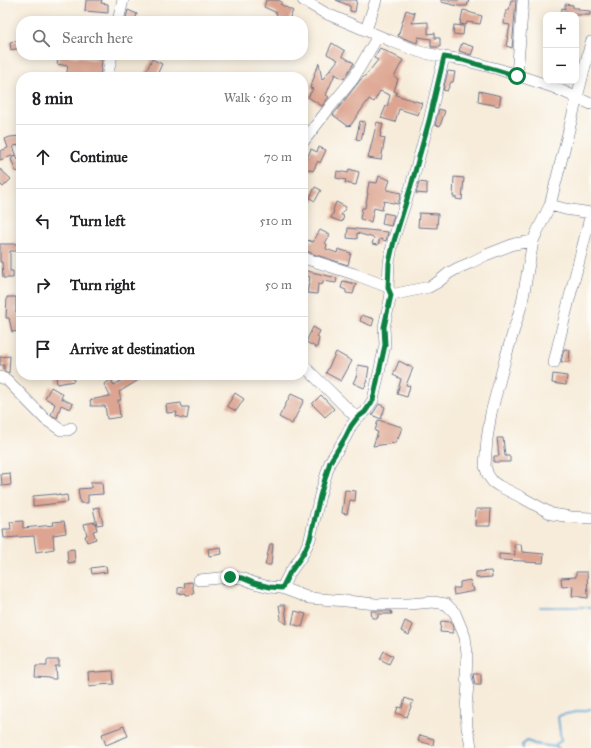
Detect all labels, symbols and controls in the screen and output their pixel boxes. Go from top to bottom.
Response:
map controls [543,12,579,84]
button: + [543,12,579,48]
search box [16,16,308,60]
icon: search [30,27,52,49]
text: Search here [62,29,133,47]
button: − [543,48,579,84]
route start [508,67,526,85]
text: 8 min [32,88,73,109]
text: Walk · 630 m [224,90,292,106]
icon: ahead [32,146,54,168]
text: Continue [70,148,128,166]
text: 70 m [264,149,292,165]
icon: left [32,210,54,232]
text: Turn left [70,212,126,230]
text: 510 m [260,213,292,229]
icon: right [32,274,54,296]
text: Turn right [70,276,135,294]
text: 50 m [265,277,292,293]
icon: arrive [32,338,54,360]
text: Arrive at destination [70,340,195,358]
route end [221,568,239,586]

